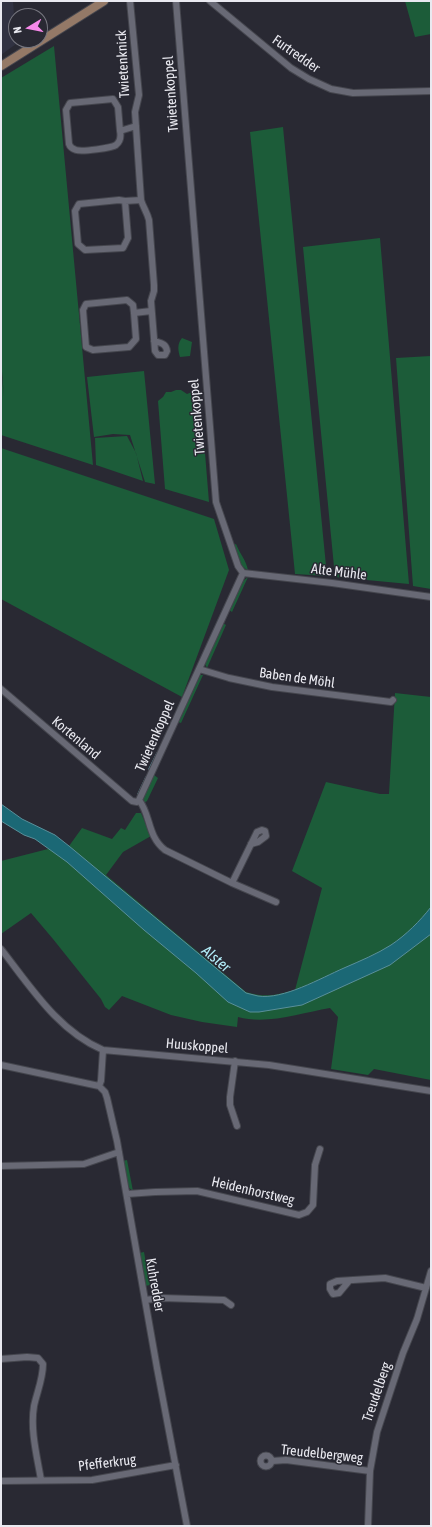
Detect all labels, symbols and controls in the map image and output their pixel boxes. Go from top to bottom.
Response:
north arrow [8,8,48,48]
text: N [11,26,24,34]
street label: Twietenknick [113,30,133,98]
street label: Furtredder [269,32,323,76]
street label: Twietenkoppel [160,55,182,133]
street label: Twietenkoppel [185,378,209,456]
street label: Alte Mühle [310,560,368,584]
street label: Baben de Möhl [258,664,336,692]
street label: Twietenkoppel [132,698,178,774]
street label: Kortenland [48,713,104,763]
water label: Alster [198,942,234,976]
street label: Huuskoppel [165,1035,229,1057]
street label: Heidenhorstweg [210,1173,296,1209]
street label: Kuhredder [142,1257,168,1313]
street label: Treudelberg [359,1360,395,1424]
street label: Treudelbergweg [280,1441,364,1467]
street label: Pfefferkrug [77,1451,137,1475]

